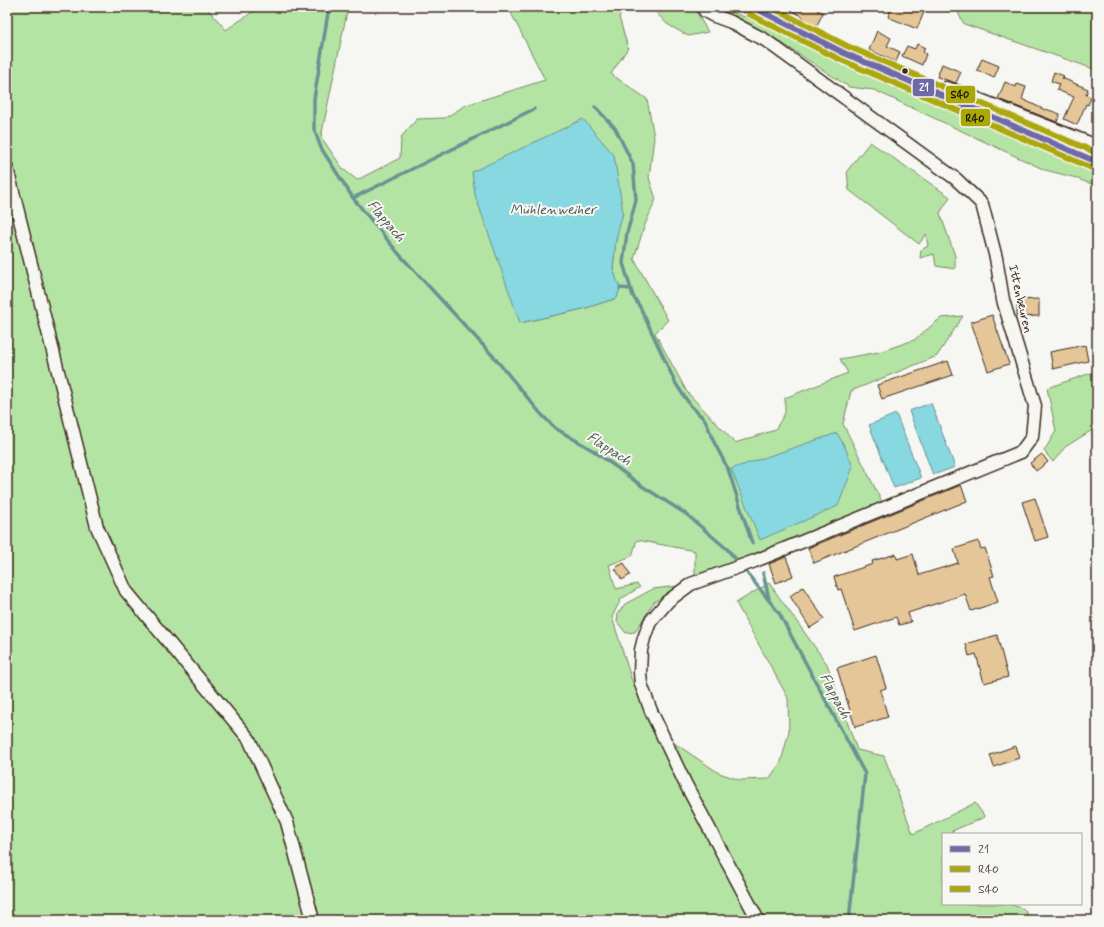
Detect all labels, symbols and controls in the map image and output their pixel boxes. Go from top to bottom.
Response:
unlabelled marker [900,66,910,76]
line badge: 21 [912,78,935,97]
text: 21 [919,81,929,95]
line badge: S40 [945,85,976,104]
text: S40 [951,88,969,102]
line badge: R40 [960,108,991,127]
text: R40 [965,112,985,126]
water label: Flappach [363,196,409,246]
water label: Mühlenweiher [510,201,598,219]
street label: Ittenbeuren [1004,263,1036,335]
water label: Flappach [583,428,635,470]
water label: Flappach [815,670,855,722]
legend [942,833,1082,905]
text: 21 [978,842,989,858]
text: R40 [978,862,999,878]
text: S40 [978,882,999,898]

